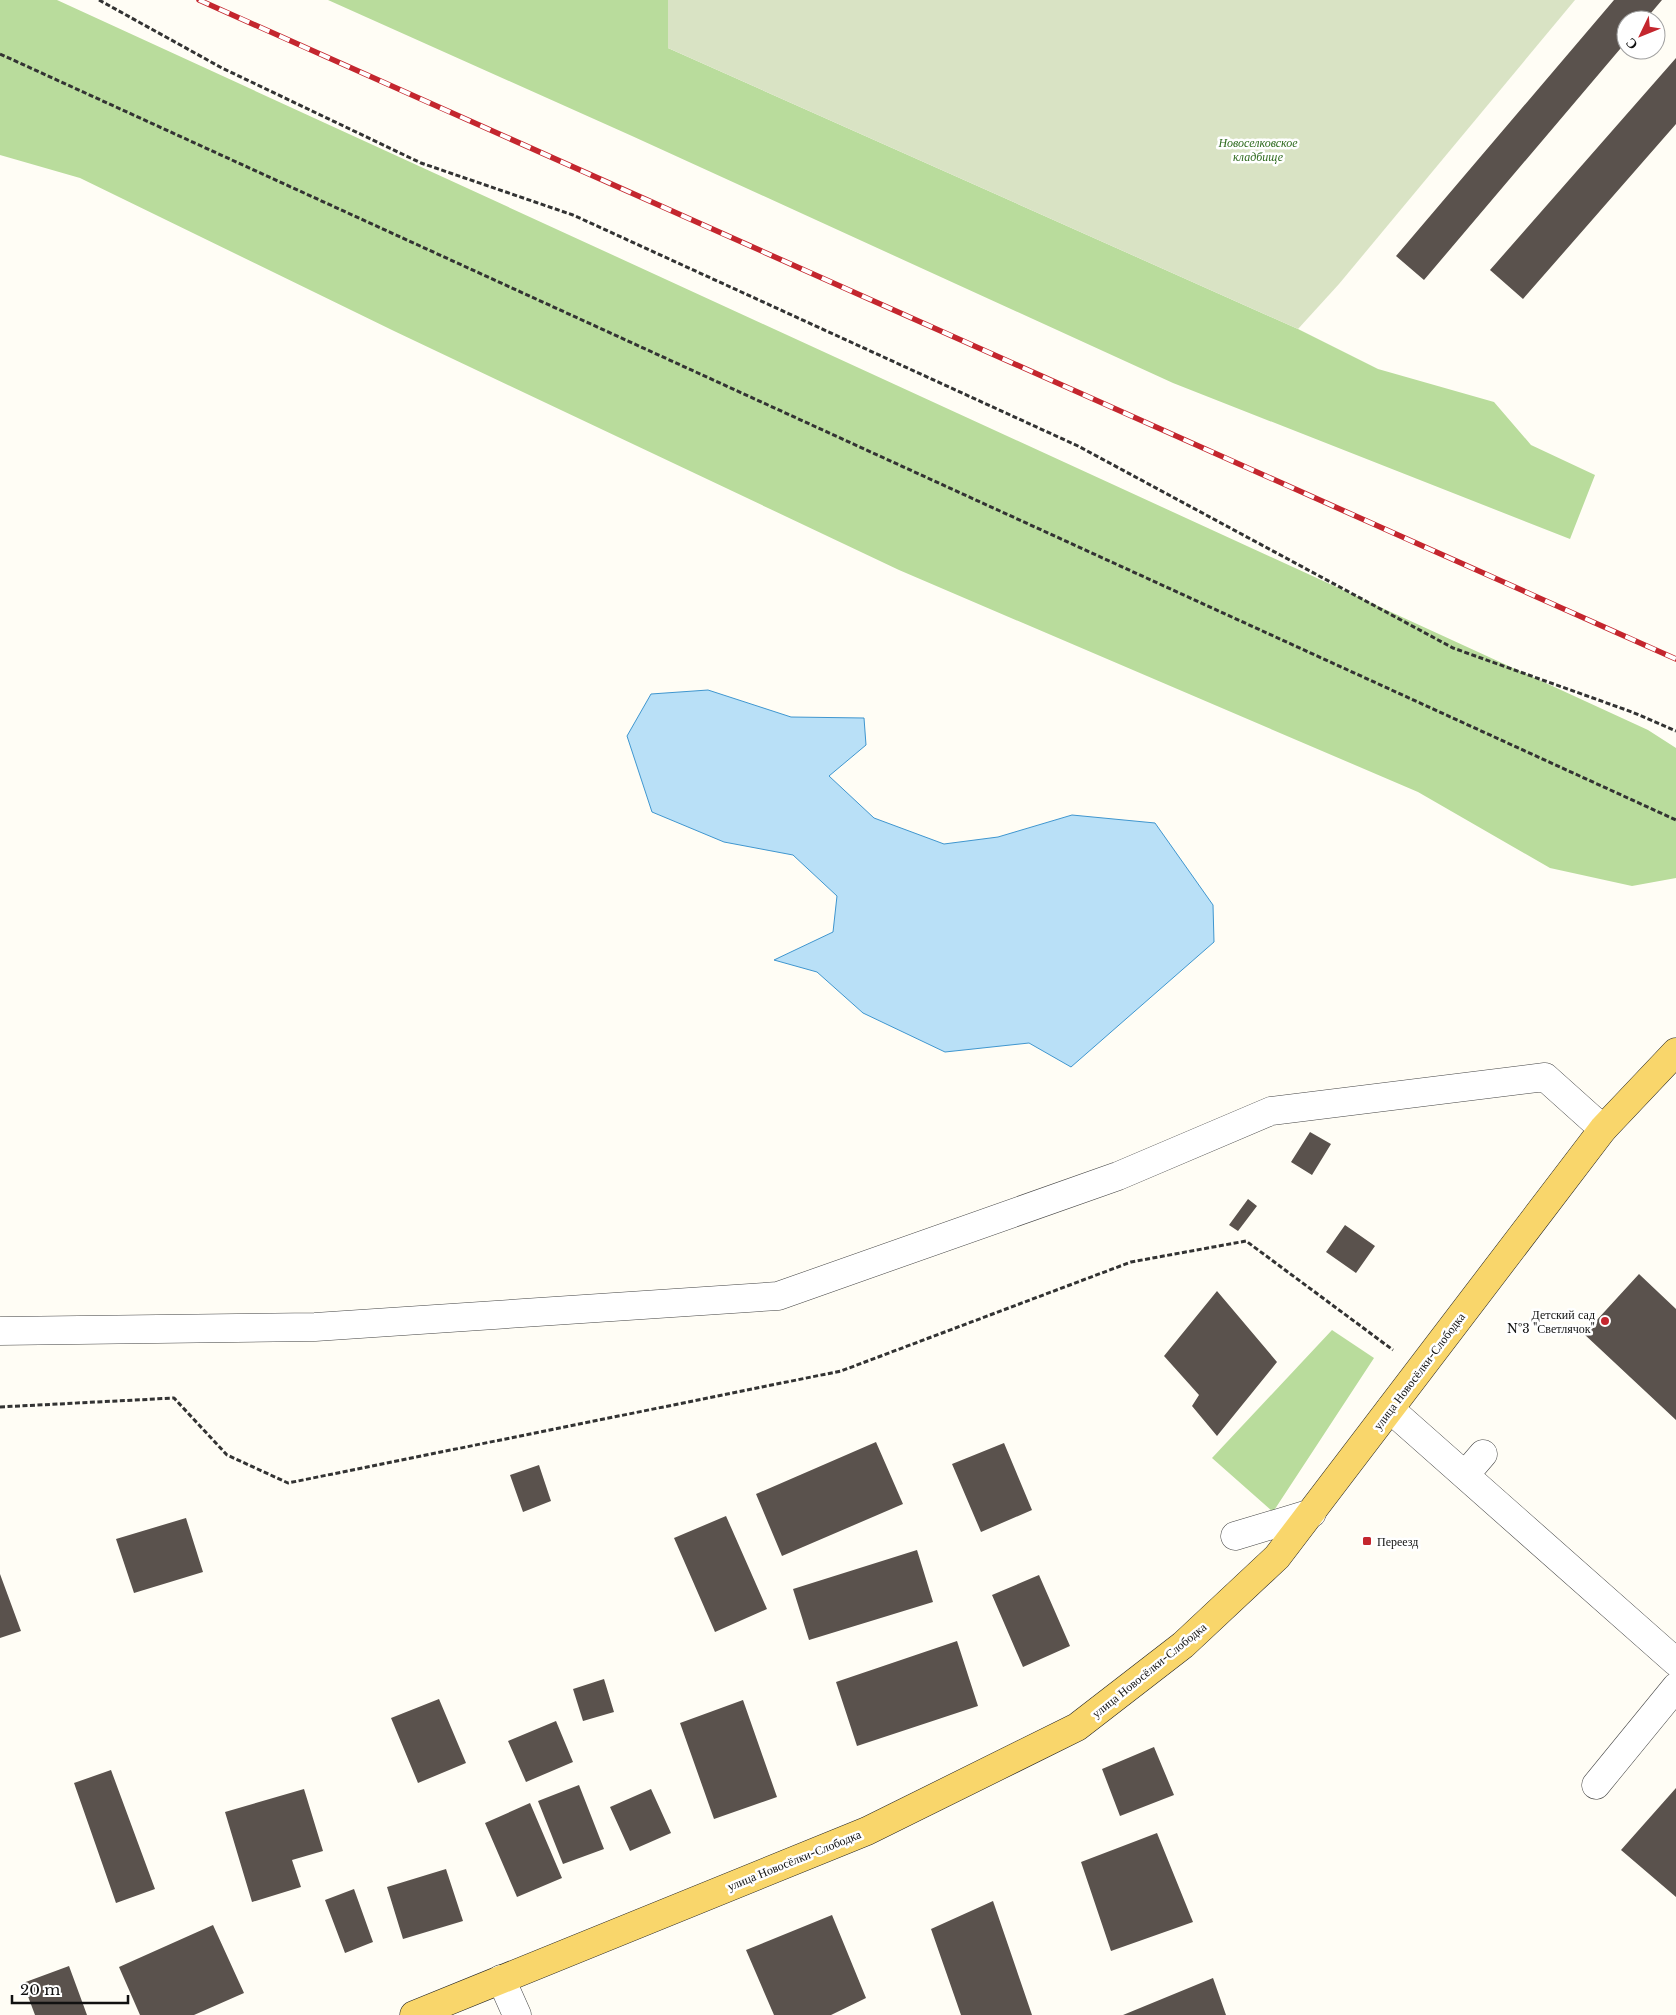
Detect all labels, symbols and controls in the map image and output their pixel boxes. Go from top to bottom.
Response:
north arrow [1616,10,1666,60]
text: С [1621,34,1642,54]
park label: Новоселковское кладбище [1217,135,1298,164]
place label: Детский сад №3 "Светлячок" [1507,1307,1595,1336]
street label: улица Новосёлки-Слободка [1370,1309,1468,1433]
marker: Детский сад №3 "Светлячок" [1599,1315,1611,1327]
place label: Переезд [1377,1534,1418,1549]
marker: Переезд [1361,1535,1373,1547]
street label: улица Новосёлки-Слободка [1089,1619,1210,1721]
street label: улица Новосёлки-Слободка [725,1826,864,1894]
scale bar [12,1972,129,2004]
text: 20 m [20,1980,60,1999]

